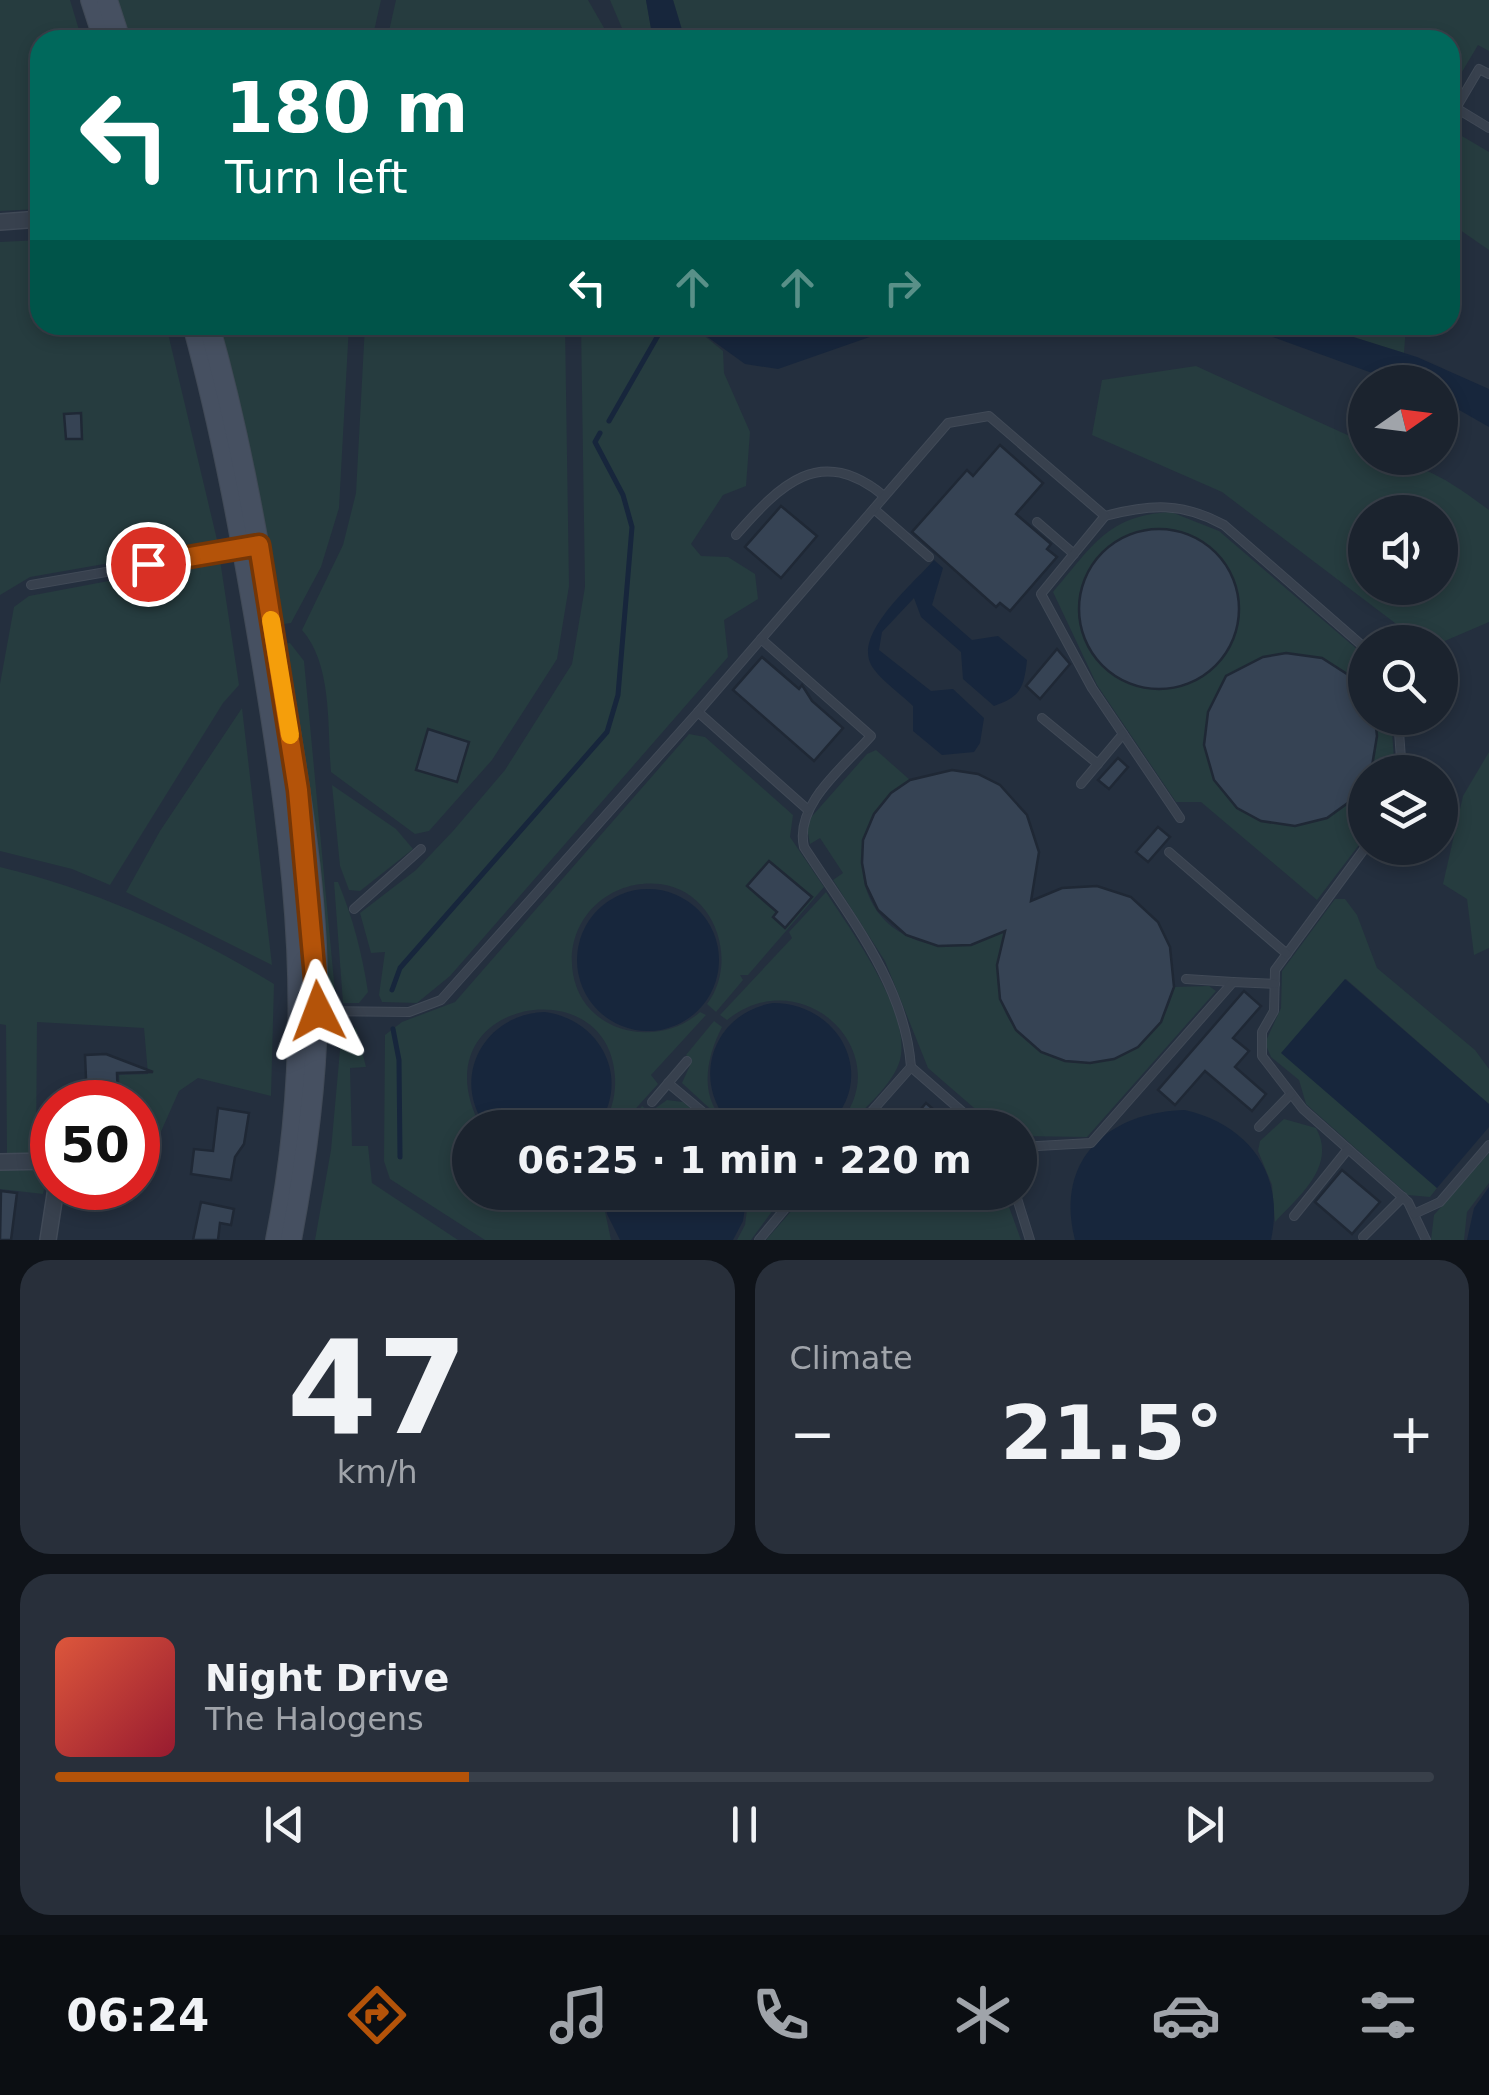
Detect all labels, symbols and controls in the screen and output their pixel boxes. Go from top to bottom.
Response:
text: 180 m [225,67,468,149]
icon: left [60,70,190,200]
text: Turn left [225,151,408,204]
icon: left [560,260,615,315]
icon: ahead [665,260,720,315]
icon: ahead [770,260,825,315]
icon: right [875,260,930,315]
north arrow [1348,365,1458,475]
map controls [1348,365,1458,865]
button: sound [1348,495,1458,605]
pin [106,522,191,607]
icon: arrive [121,537,176,592]
button: search [1348,625,1458,735]
button: layers [1348,755,1458,865]
position arrow [266,959,370,1063]
speed limit sign: 50 [30,1080,160,1210]
text: 06:25 · 1 min · 220 m [517,1138,972,1182]
text: 47 [287,1312,468,1464]
text: Climate [790,1339,913,1377]
text: 21.5° [1000,1389,1223,1477]
text: − [790,1402,836,1466]
text: + [1388,1402,1434,1466]
text: km/h [337,1453,418,1491]
text: Night Drive [205,1656,449,1700]
text: The Halogens [205,1700,424,1738]
icon: previous [257,1797,312,1852]
icon: pause [717,1797,772,1852]
icon: next [1177,1797,1232,1852]
icon: directions [342,1980,412,2050]
icon: music [544,1980,614,2050]
icon: phone [746,1980,816,2050]
icon: climate [948,1980,1018,2050]
icon: car [1151,1980,1221,2050]
icon: filters [1353,1980,1423,2050]
text: 06:24 [66,1989,209,2042]

